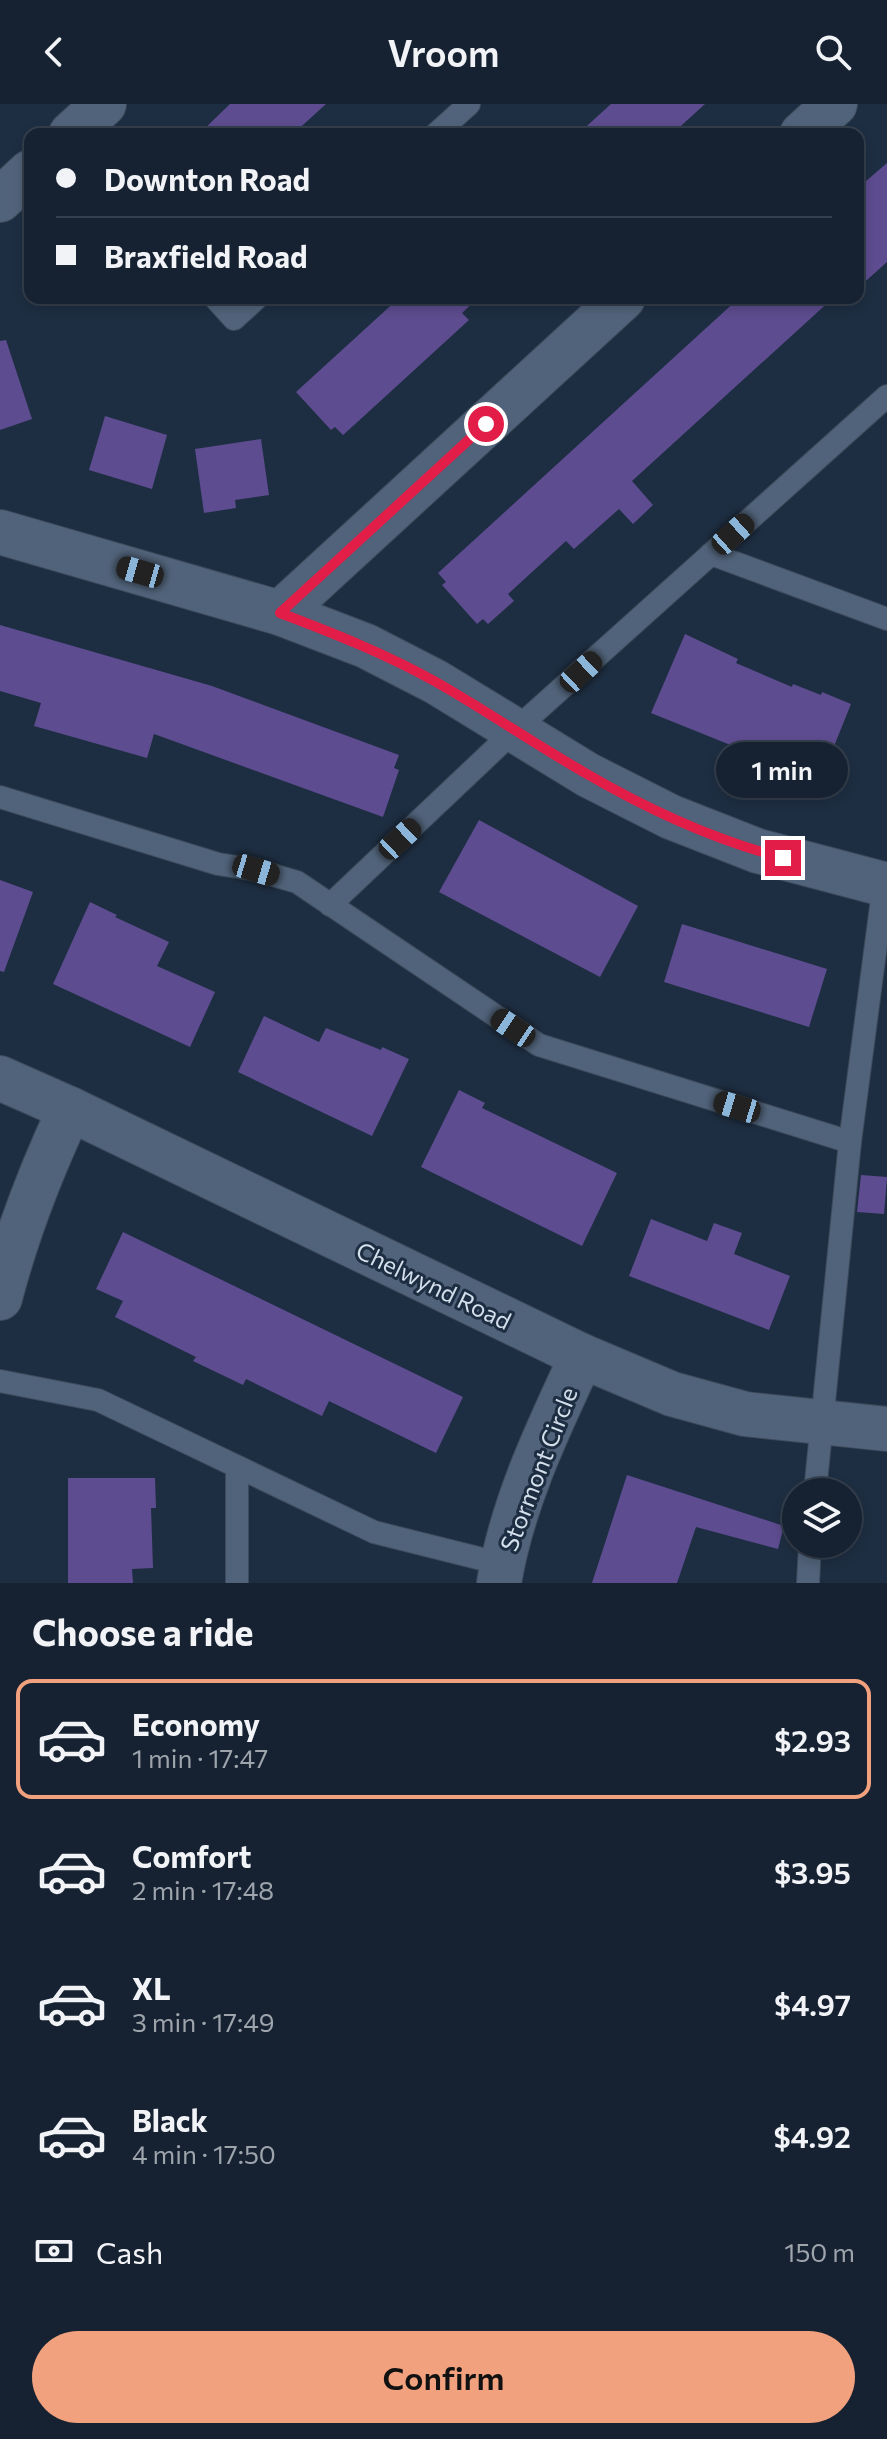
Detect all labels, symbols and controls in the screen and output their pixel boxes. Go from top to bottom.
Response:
icon: back [32,30,76,74]
text: Vroom [387,30,500,74]
icon: search [811,30,855,74]
text: Downton Road [104,160,310,197]
text: Braxfield Road [104,237,308,274]
route start [468,406,504,442]
car [707,509,759,559]
car [114,554,166,590]
car [555,647,607,697]
callout: 1 min [717,742,849,798]
text: 1 min [751,754,813,785]
car [374,814,426,864]
route end [765,840,801,876]
car [230,852,282,888]
car [486,1005,540,1051]
car [711,1089,763,1125]
street label: Chelwynd Road [352,1235,516,1335]
street label: Stormont Circle [493,1383,583,1555]
map controls [782,1478,862,1558]
button: layers [782,1478,862,1558]
text: Choose a ride [32,1609,253,1653]
icon: car [36,1703,108,1775]
text: Economy [132,1705,260,1742]
text: $2.93 [774,1721,851,1758]
text: 1 min · 17:47 [132,1742,268,1773]
icon: car [36,1835,108,1907]
text: Comfort [132,1837,251,1874]
text: $3.95 [774,1853,851,1890]
text: 2 min · 17:48 [132,1874,274,1905]
icon: car [36,1967,108,2039]
text: XL [132,1969,171,2006]
text: $4.97 [774,1985,851,2022]
text: 3 min · 17:49 [132,2006,275,2037]
icon: car [36,2099,108,2171]
text: Black [132,2101,208,2138]
text: $4.92 [773,2117,851,2154]
text: 4 min · 17:50 [132,2138,276,2169]
icon: cash [32,2229,76,2273]
text: Cash [96,2233,163,2270]
text: 150 m [784,2236,855,2267]
button: Confirm [32,2331,855,2423]

